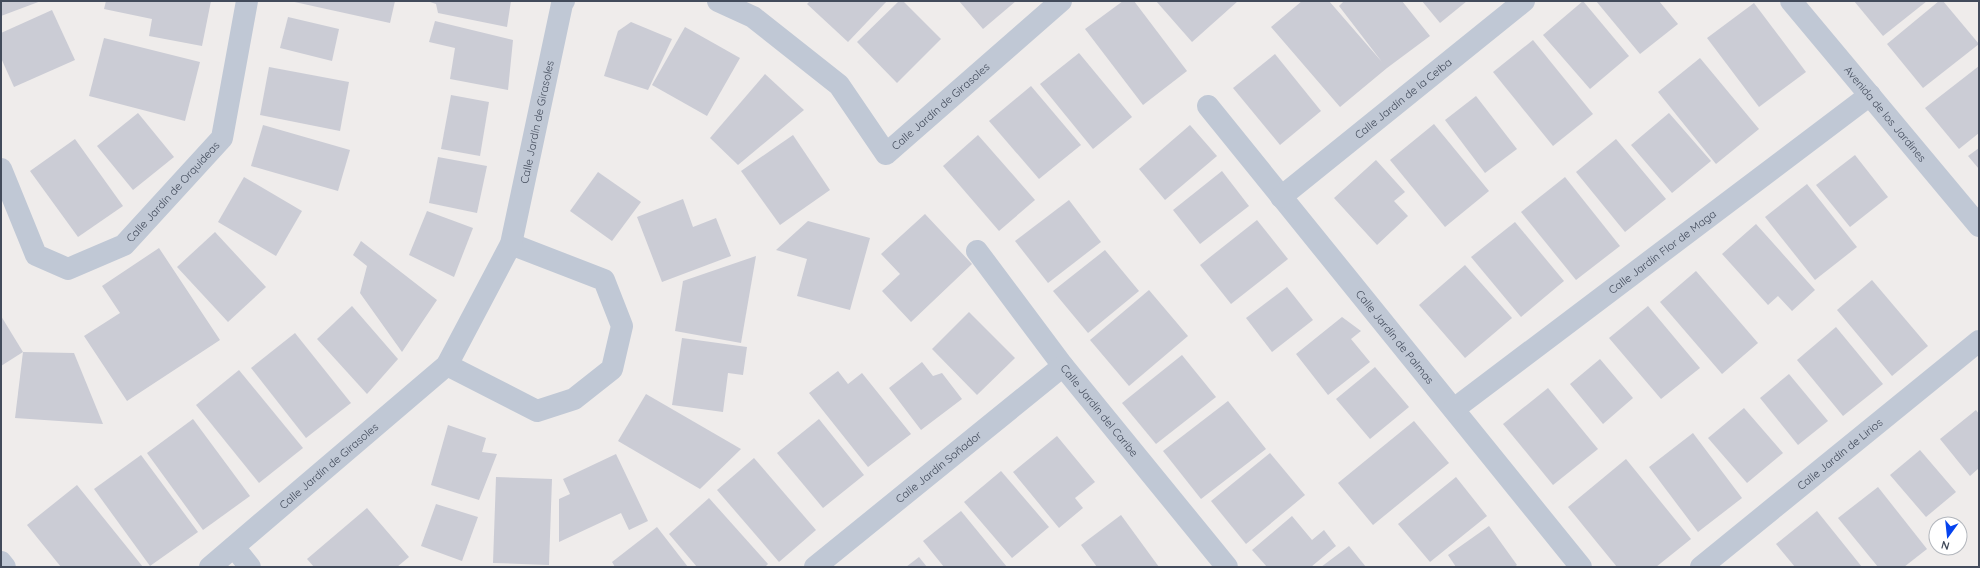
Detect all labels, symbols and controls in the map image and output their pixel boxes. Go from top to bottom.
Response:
street label: Calle Jardín de la Ceiba [1352,55,1455,142]
street label: Calle Jardín de Girasoles [517,59,557,185]
street label: Calle Jardín de Girasoles [889,60,992,153]
street label: Avenida de los Jardines [1841,63,1929,165]
street label: Calle Jardín de Orquídeas [123,138,223,245]
street label: Calle Jardín Flor de Maga [1606,207,1719,297]
street label: Calle Jardín de Palmas [1353,287,1437,387]
street label: Calle Jardín del Caribe [1057,361,1141,460]
street label: Calle Jardín de Lirios [1794,415,1885,493]
street label: Calle Jardín de Girasoles [276,420,381,512]
street label: Calle Jardín Soñador [893,427,985,506]
north arrow [1928,516,1968,556]
text: N [1940,538,1951,553]

